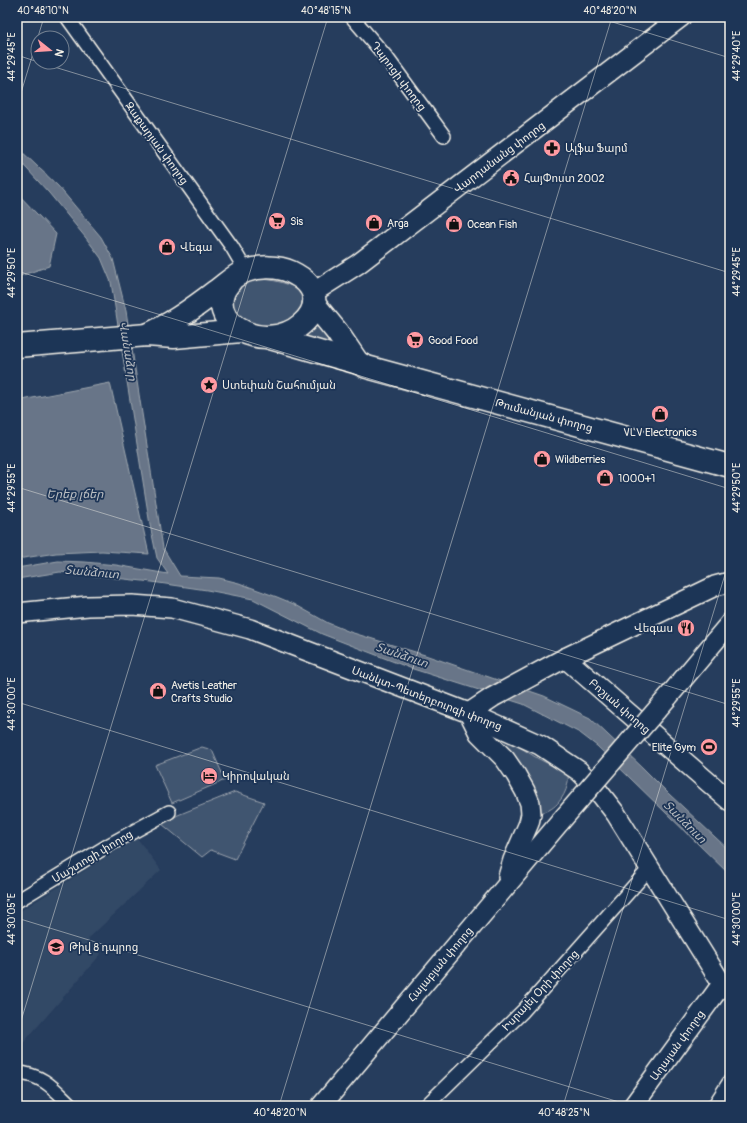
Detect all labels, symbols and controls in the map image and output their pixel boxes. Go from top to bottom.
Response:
text: 40°48'10"N [17,5,69,17]
text: 40°48'15"N [301,5,351,17]
text: 40°48'20"N [583,5,637,17]
north arrow [30,30,70,70]
text: 44°29'40"E [731,31,743,81]
text: 44°29'45"E [6,32,18,82]
street label: Դպրոցի փողոց [368,39,429,114]
text: N [52,47,66,59]
street label: Զաքարյան փողոց [122,99,191,187]
street label: Վարդանանց փողոց [451,119,548,196]
pharmacy icon: Ալֆա Ֆարմ [542,138,562,158]
place label: Ալֆա Ֆարմ [565,142,628,155]
public building icon: ՀայՓոստ 2002 [501,168,521,188]
place label: ՀայՓոստ 2002 [524,172,605,185]
supermarket icon: Sis [267,211,287,231]
shop icon: Arga [364,213,384,233]
shop icon: Ocean Fish [444,214,464,234]
place label: Sis [290,215,303,228]
place label: Arga [387,217,409,230]
place label: Ocean Fish [467,218,517,231]
shop icon: Վեգա [157,237,177,257]
place label: Վեգա [180,241,212,254]
text: 44°29'45"E [731,247,743,297]
text: 44°29'50"E [6,248,18,298]
water label: Վանաձոր [115,320,140,383]
supermarket icon: Good Food [405,330,425,350]
place label: Good Food [428,334,478,347]
place icon: Ստեփան Շահումյան [199,375,219,395]
place label: Ստեփան Շահումյան [222,379,336,392]
street label: Թումանյան փողոց [494,396,594,435]
shop icon: VLV Electronics [650,404,670,424]
place label: VLV Electronics [623,426,697,439]
shop icon: Wildberries [532,449,552,469]
place label: Wildberries [555,453,605,466]
text: 44°29'50"E [731,463,743,513]
text: 44°29'55"E [6,464,18,512]
shop icon: 1000+1 [595,468,615,488]
place label: 1000+1 [618,472,655,485]
water label: Երեք լճեր [47,487,104,502]
water label: Տանձուտ [64,563,120,582]
restaurant icon: Վեգաս [676,618,696,638]
place label: Վեգաս [634,622,673,635]
water label: Տանձուտ [374,640,431,672]
street label: Սանկտ-Պետերբուրգի փողոց [350,664,504,733]
street label: Բոշյան փողոց [586,676,653,737]
text: 44°30'00"E [6,677,18,731]
place label: Avetis Leather Crafts Studio [171,679,237,705]
text: 44°29'55"E [731,679,743,727]
shop icon: Avetis Leather Crafts Studio [148,681,168,701]
sports icon: Elite Gym [699,737,719,757]
place label: Elite Gym [652,741,696,754]
hotel icon: Կիրովական [199,766,219,786]
place label: Կիրովական [222,770,289,783]
water label: Տանձուտ [660,798,710,847]
street label: Մաշտոցի փողոց [50,827,135,886]
text: 44°30'00"E [731,892,743,946]
text: 44°30'05"E [6,893,18,945]
street label: Հալաբյան փողոց [405,924,475,1004]
school or university icon: Թիվ 8 դպրոց [46,937,66,957]
place label: Թիվ 8 դպրոց [69,941,138,954]
street label: Իսրայել Օրի փողոց [499,947,581,1034]
street label: Աղայան փողոց [647,1007,707,1083]
text: 40°48'20"N [253,1107,307,1119]
text: 40°48'25"N [538,1107,590,1119]

